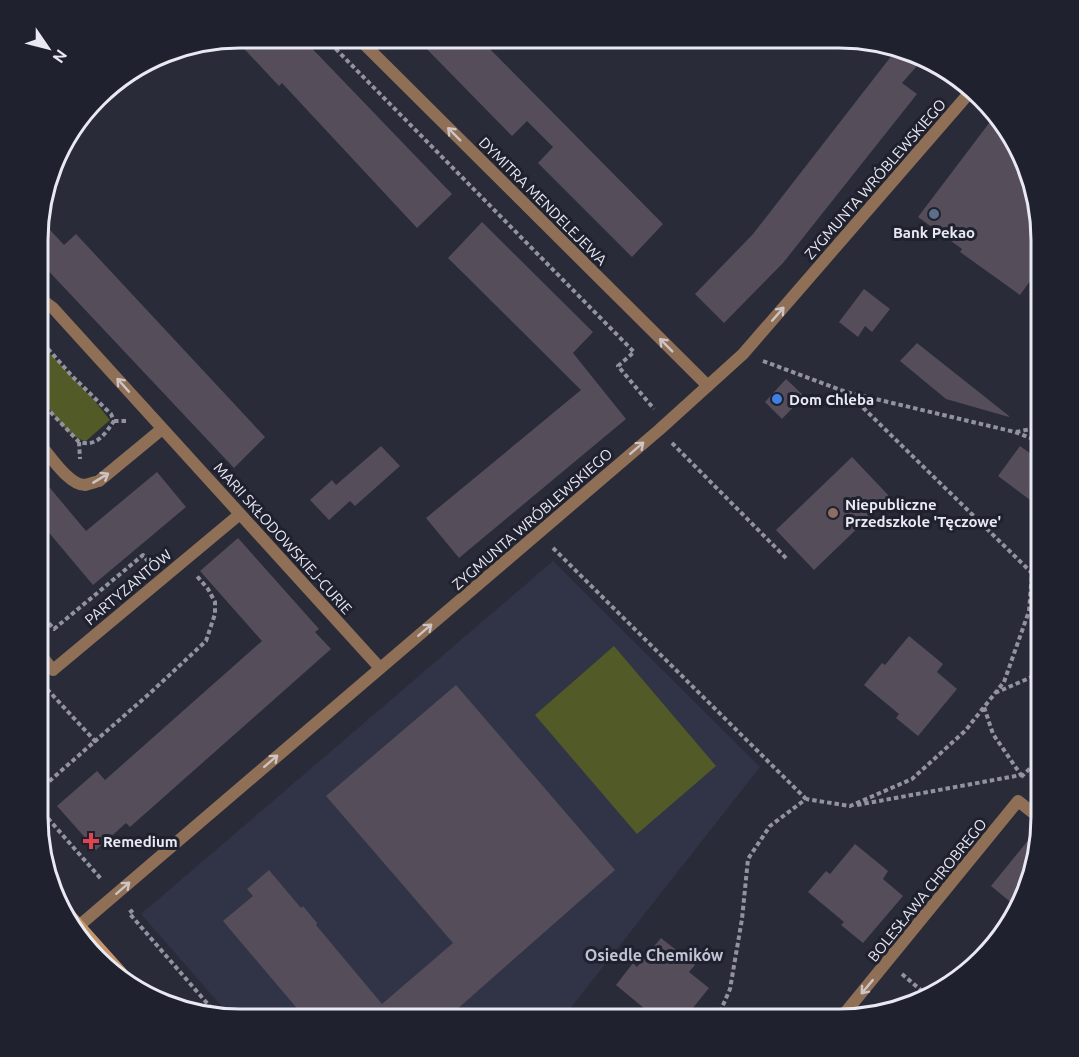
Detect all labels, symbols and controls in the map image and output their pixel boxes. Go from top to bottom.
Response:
north arrow [18,18,78,78]
text: N [49,47,71,67]
street label: ZYGMUNTA WRÓBLEWSKIEGO [801,96,949,262]
one-way arrow [446,126,461,141]
street label: DYMITRA MENDELEJEWA [476,134,611,269]
marker: Bank Pekao [927,207,941,221]
place label: Bank Pekao [893,224,975,241]
one-way arrow [771,307,785,322]
one-way arrow [659,338,674,353]
one-way arrow [116,378,130,393]
place label: Dom Chleba [789,391,874,408]
marker: Dom Chleba [770,392,784,406]
one-way arrow [629,442,645,455]
street label: ZYGMUNTA WRÓBLEWSKIEGO [449,445,615,593]
street label: MARII SKŁODOWSKIEJ-CURIE [211,459,355,617]
one-way arrow [92,472,109,484]
place label: Niepubliczne Przedszkole 'Tęczowe' [845,496,1001,531]
marker: Niepubliczne Przedszkole 'Tęczowe' [826,506,840,520]
street label: PARTYZANTÓW [81,546,175,628]
one-way arrow [417,623,432,637]
one-way arrow [263,754,278,768]
street label: BOLESŁAWA CHROBREGO [864,815,990,965]
place label: Remedium [103,833,178,850]
marker: Remedium [84,834,98,848]
one-way arrow [115,881,130,895]
district label: Osiedle Chemików [585,946,724,964]
one-way arrow [860,979,873,995]

